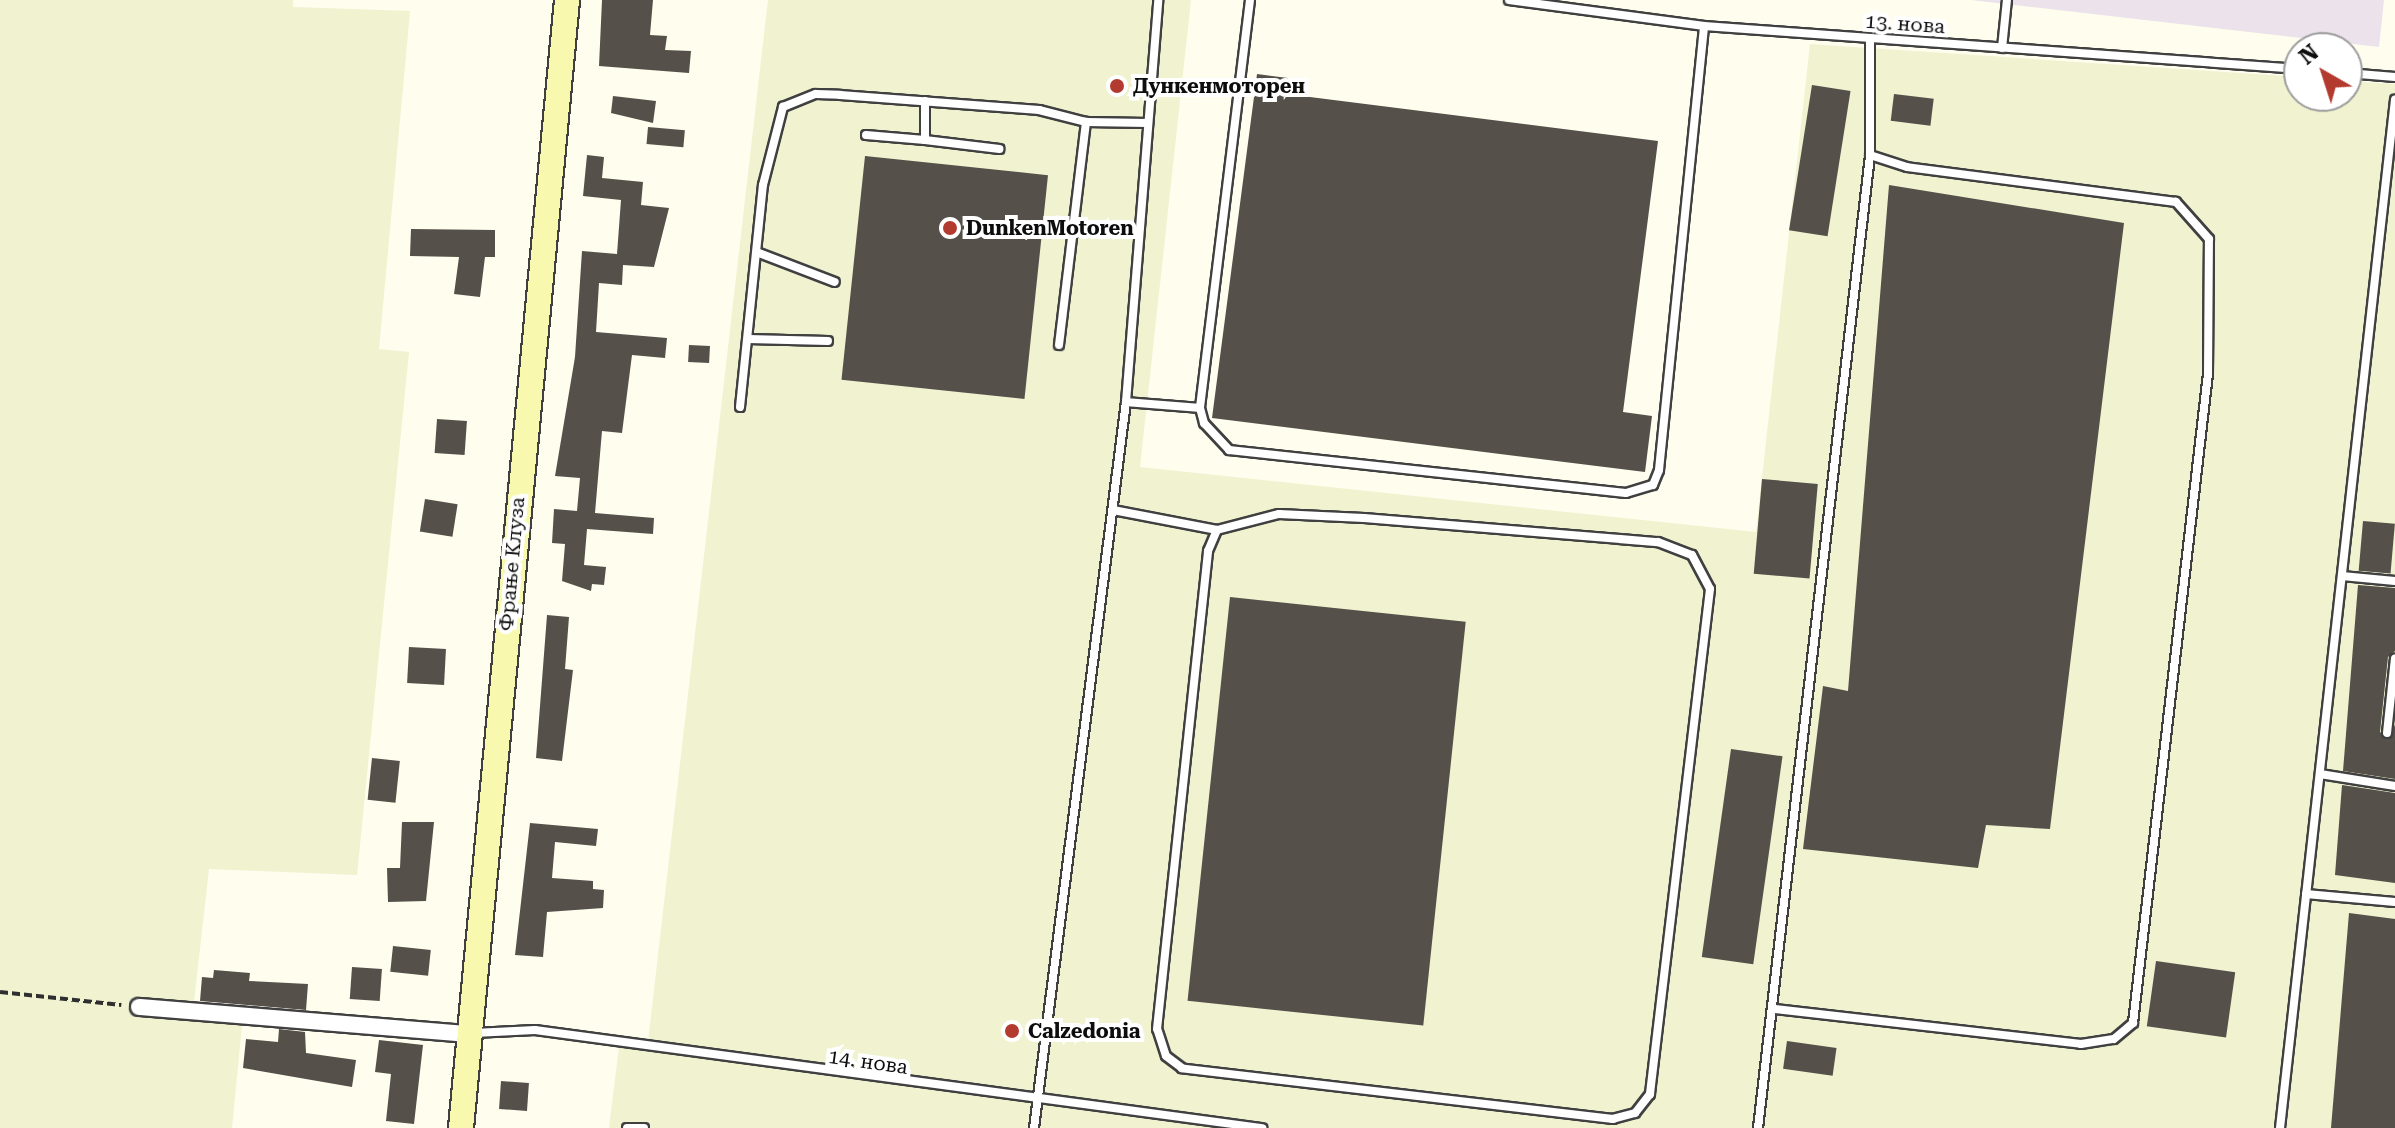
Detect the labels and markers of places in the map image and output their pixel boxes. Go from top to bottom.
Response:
place label: Дункенмоторен [1133,74,1305,98]
marker: Дункенмоторен [1108,77,1126,95]
place label: DunkenMotoren [966,216,1134,240]
marker: DunkenMotoren [941,219,959,237]
place label: Calzedonia [1028,1019,1141,1043]
marker: Calzedonia [1003,1022,1021,1040]

